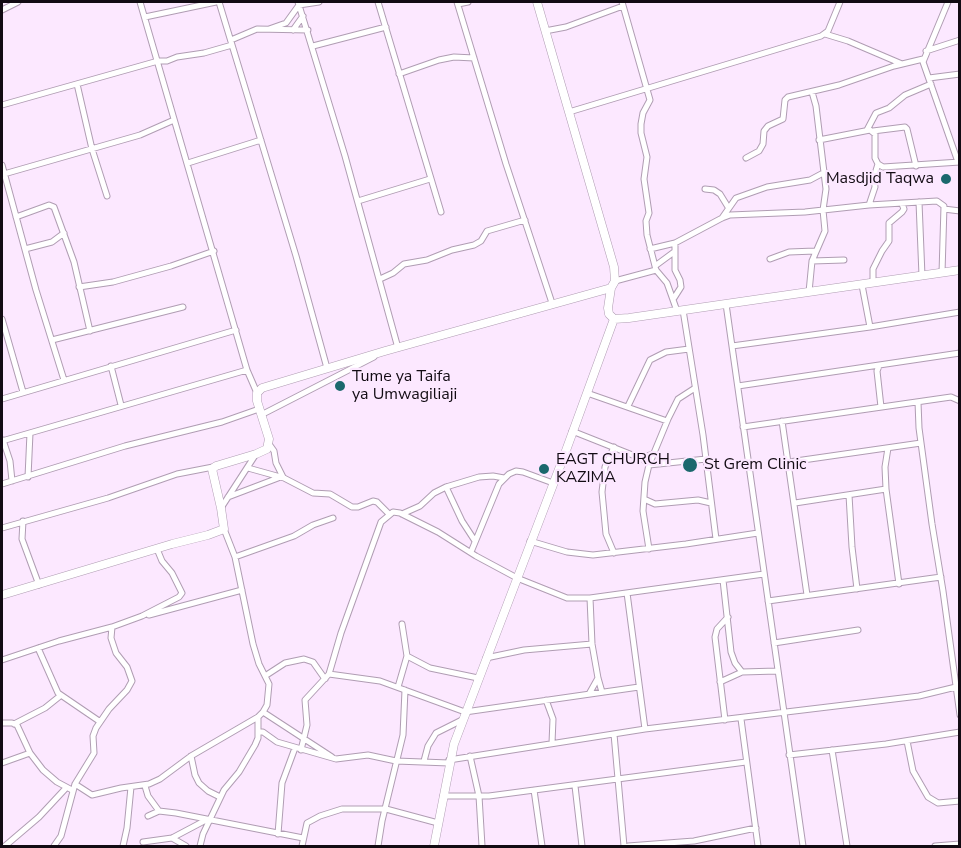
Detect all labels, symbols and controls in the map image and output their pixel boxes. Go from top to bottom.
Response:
place label: Masdjid Taqwa [826,169,934,189]
marker: Masdjid Taqwa [939,172,953,186]
place label: Tume ya Taifa ya Umwagiliaji [352,367,457,405]
marker: Tume ya Taifa ya Umwagiliaji [333,379,347,393]
place label: EAGT CHURCH KAZIMA [556,450,670,488]
place label: St Grem Clinic [704,455,807,475]
marker: St Grem Clinic [681,456,699,474]
marker: EAGT CHURCH KAZIMA [537,462,551,476]

